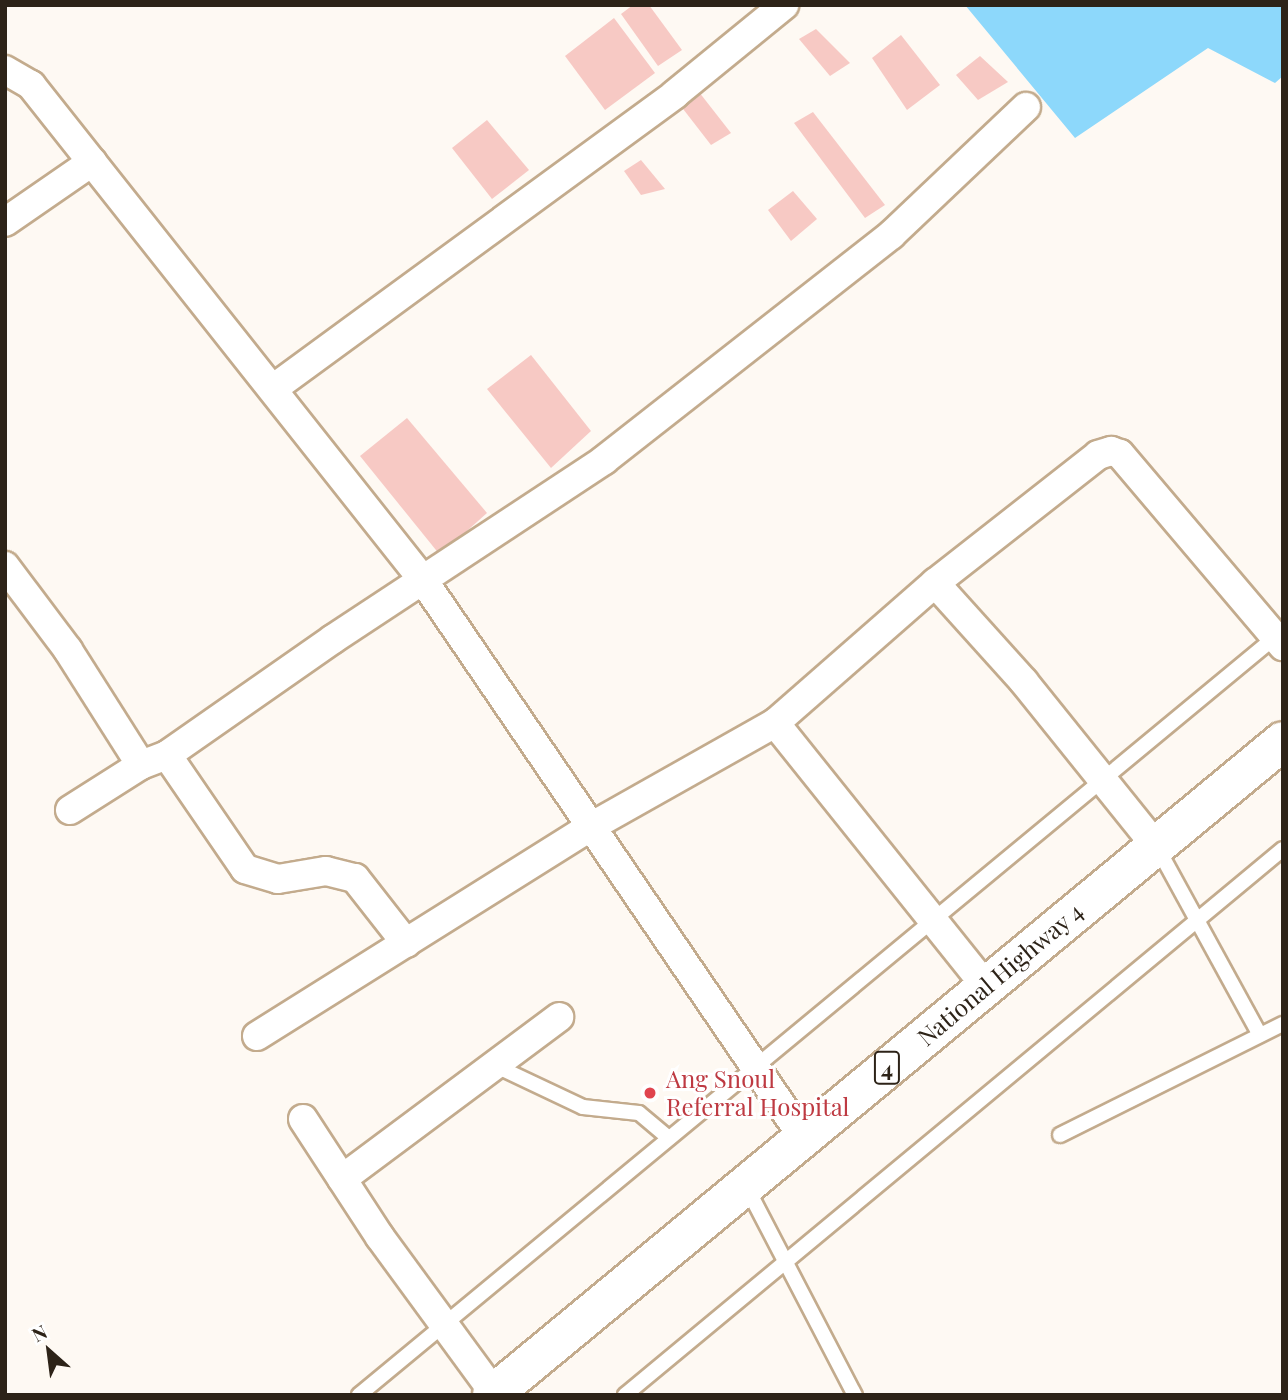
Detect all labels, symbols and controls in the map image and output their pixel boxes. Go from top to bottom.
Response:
street label: National Highway 4 [911,896,1089,1052]
road number: 4 [873,1049,901,1088]
place label: Ang Snoul Referral Hospital [666,1065,849,1121]
marker: Ang Snoul Referral Hospital [640,1083,660,1103]
north arrow [14,1316,84,1386]
text: N [27,1318,51,1347]

